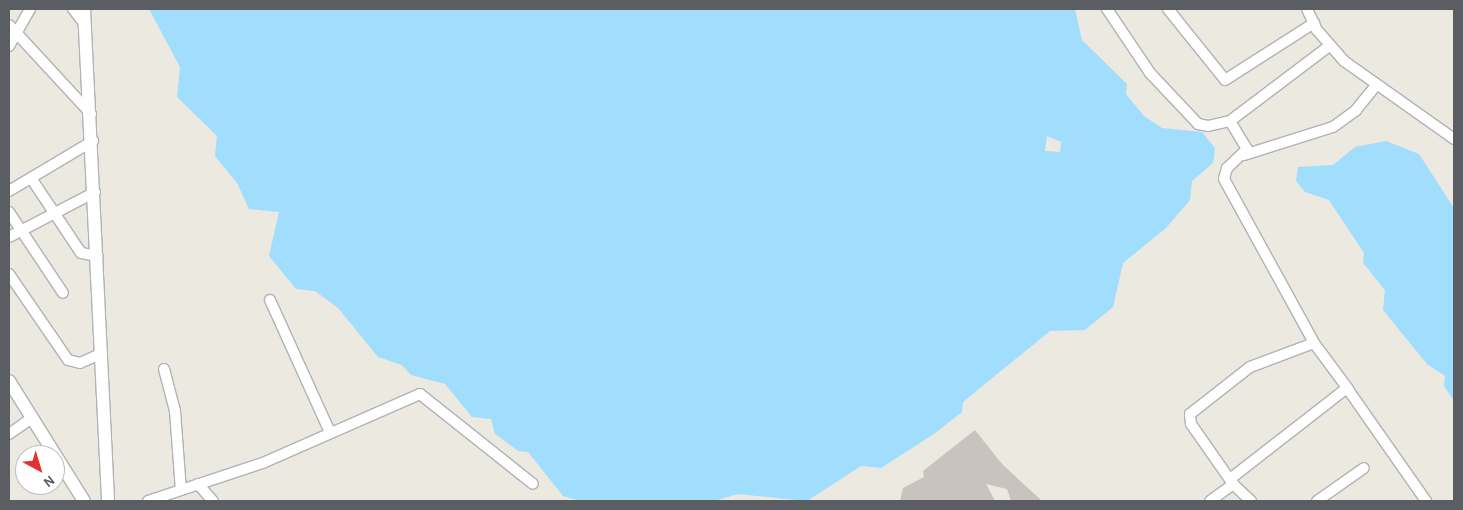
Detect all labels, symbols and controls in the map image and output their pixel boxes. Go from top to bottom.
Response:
north arrow [15,445,65,495]
text: N [41,472,57,489]

